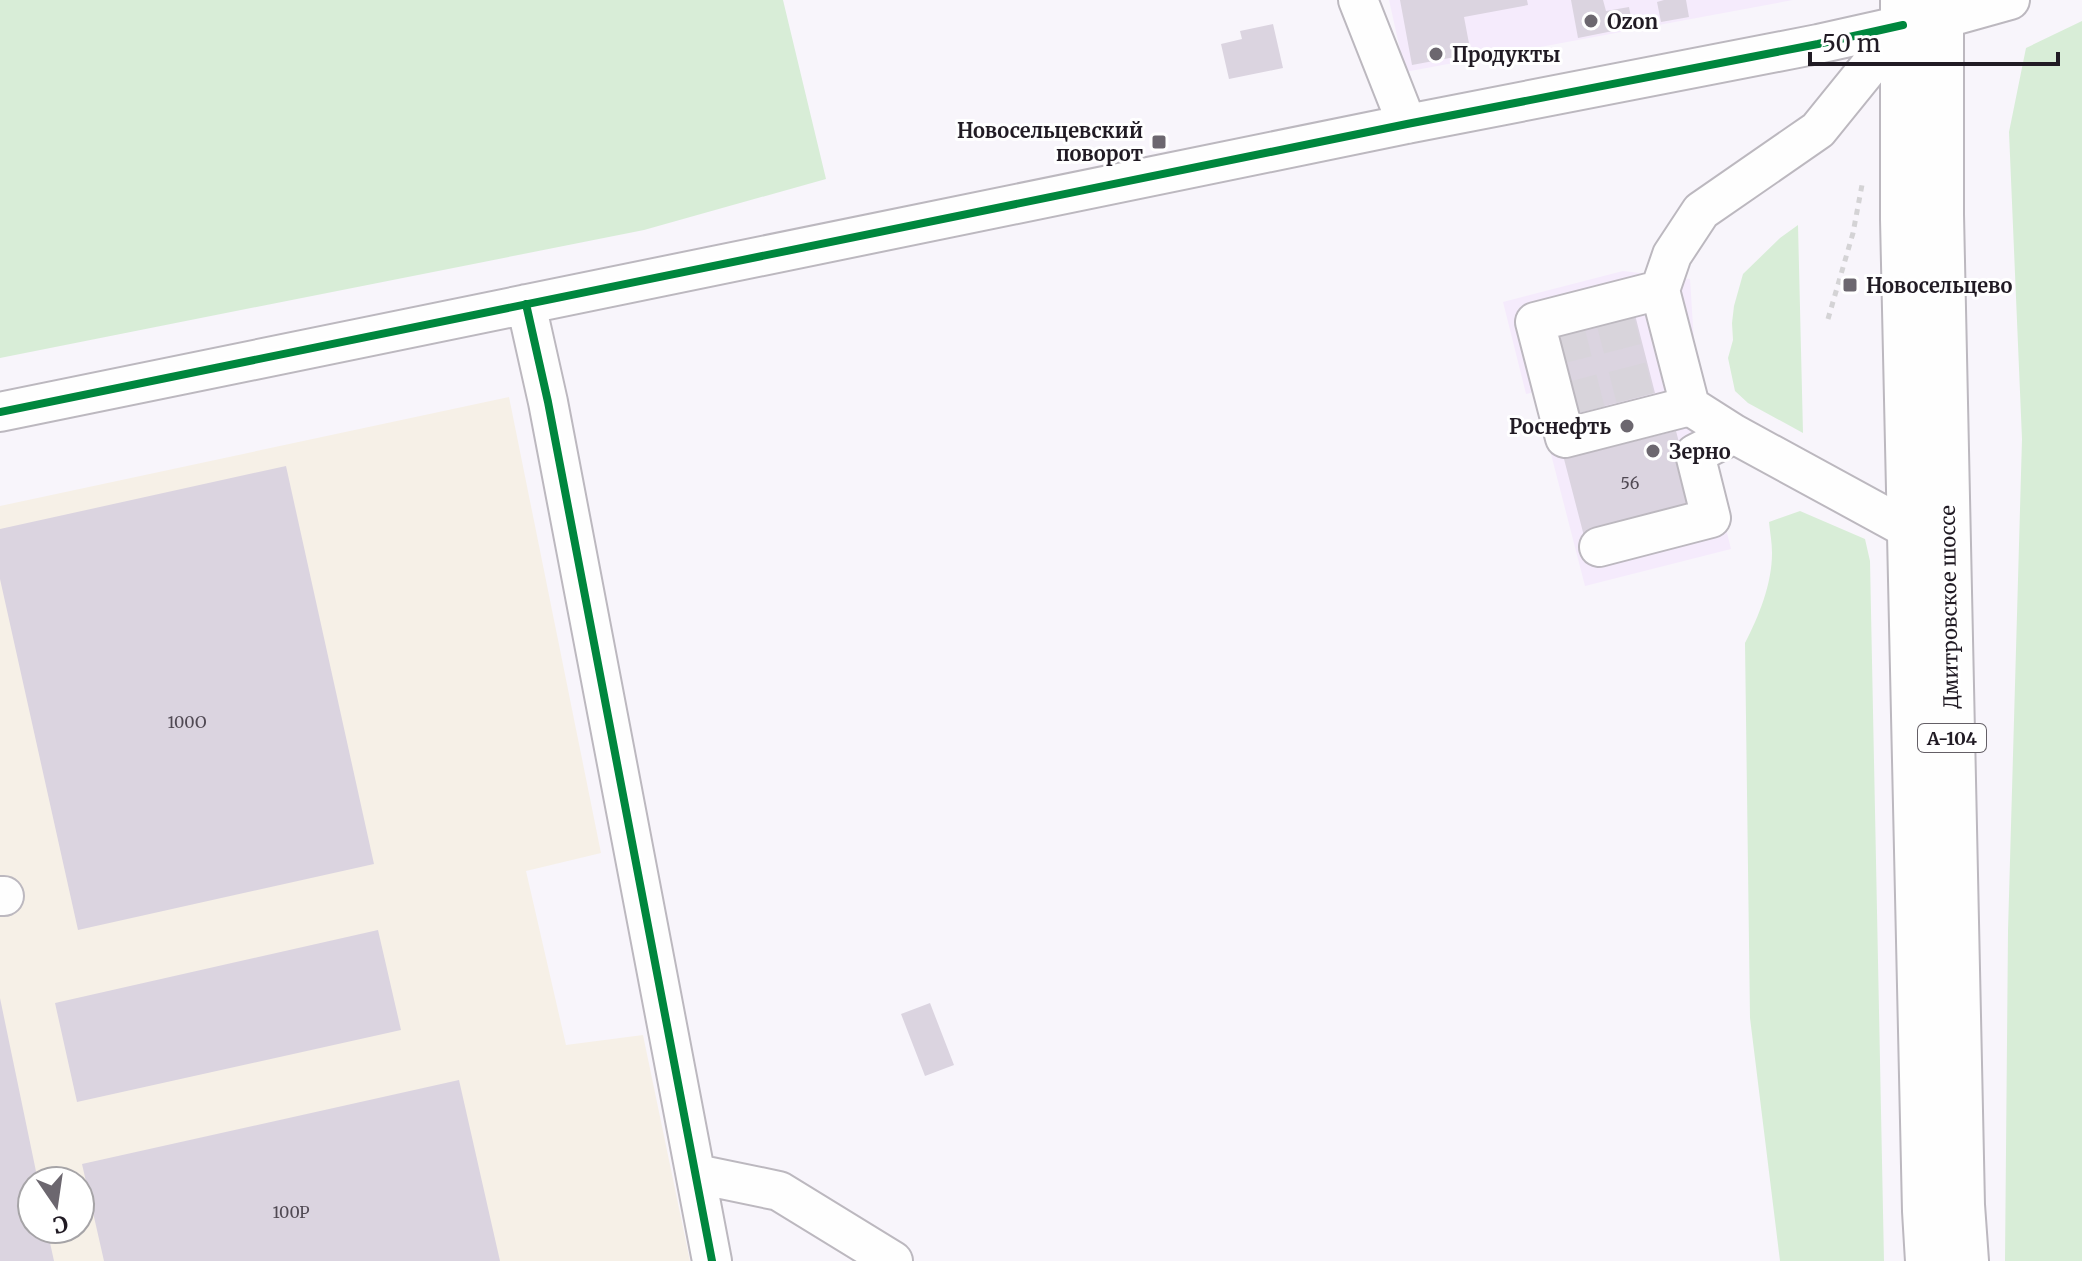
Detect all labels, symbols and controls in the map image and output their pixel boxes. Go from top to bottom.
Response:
place label: Ozon [1607,9,1658,34]
marker: Ozon [1582,12,1600,30]
scale bar [1810,16,2058,66]
text: 50 m [1822,28,1881,59]
place label: Продукты [1452,42,1560,67]
marker: Продукты [1427,45,1445,63]
place label: Новосельцевский поворот [957,118,1143,166]
marker: Новосельцевский поворот [1150,133,1168,151]
place label: Новосельцево [1866,273,2013,298]
marker: Новосельцево [1841,276,1859,294]
place label: Роснефть [1509,414,1611,439]
marker: Роснефть [1618,417,1636,435]
place label: Зерно [1669,439,1731,464]
marker: Зерно [1644,442,1662,460]
house number: 56 [1621,473,1640,493]
street label: Дмитровское шоссе [1935,505,1963,709]
house number: 100О [167,712,207,732]
road number: А-104 [1918,724,1986,752]
north arrow [16,1165,96,1245]
house number: 100Р [272,1202,310,1222]
text: С [50,1209,71,1240]

